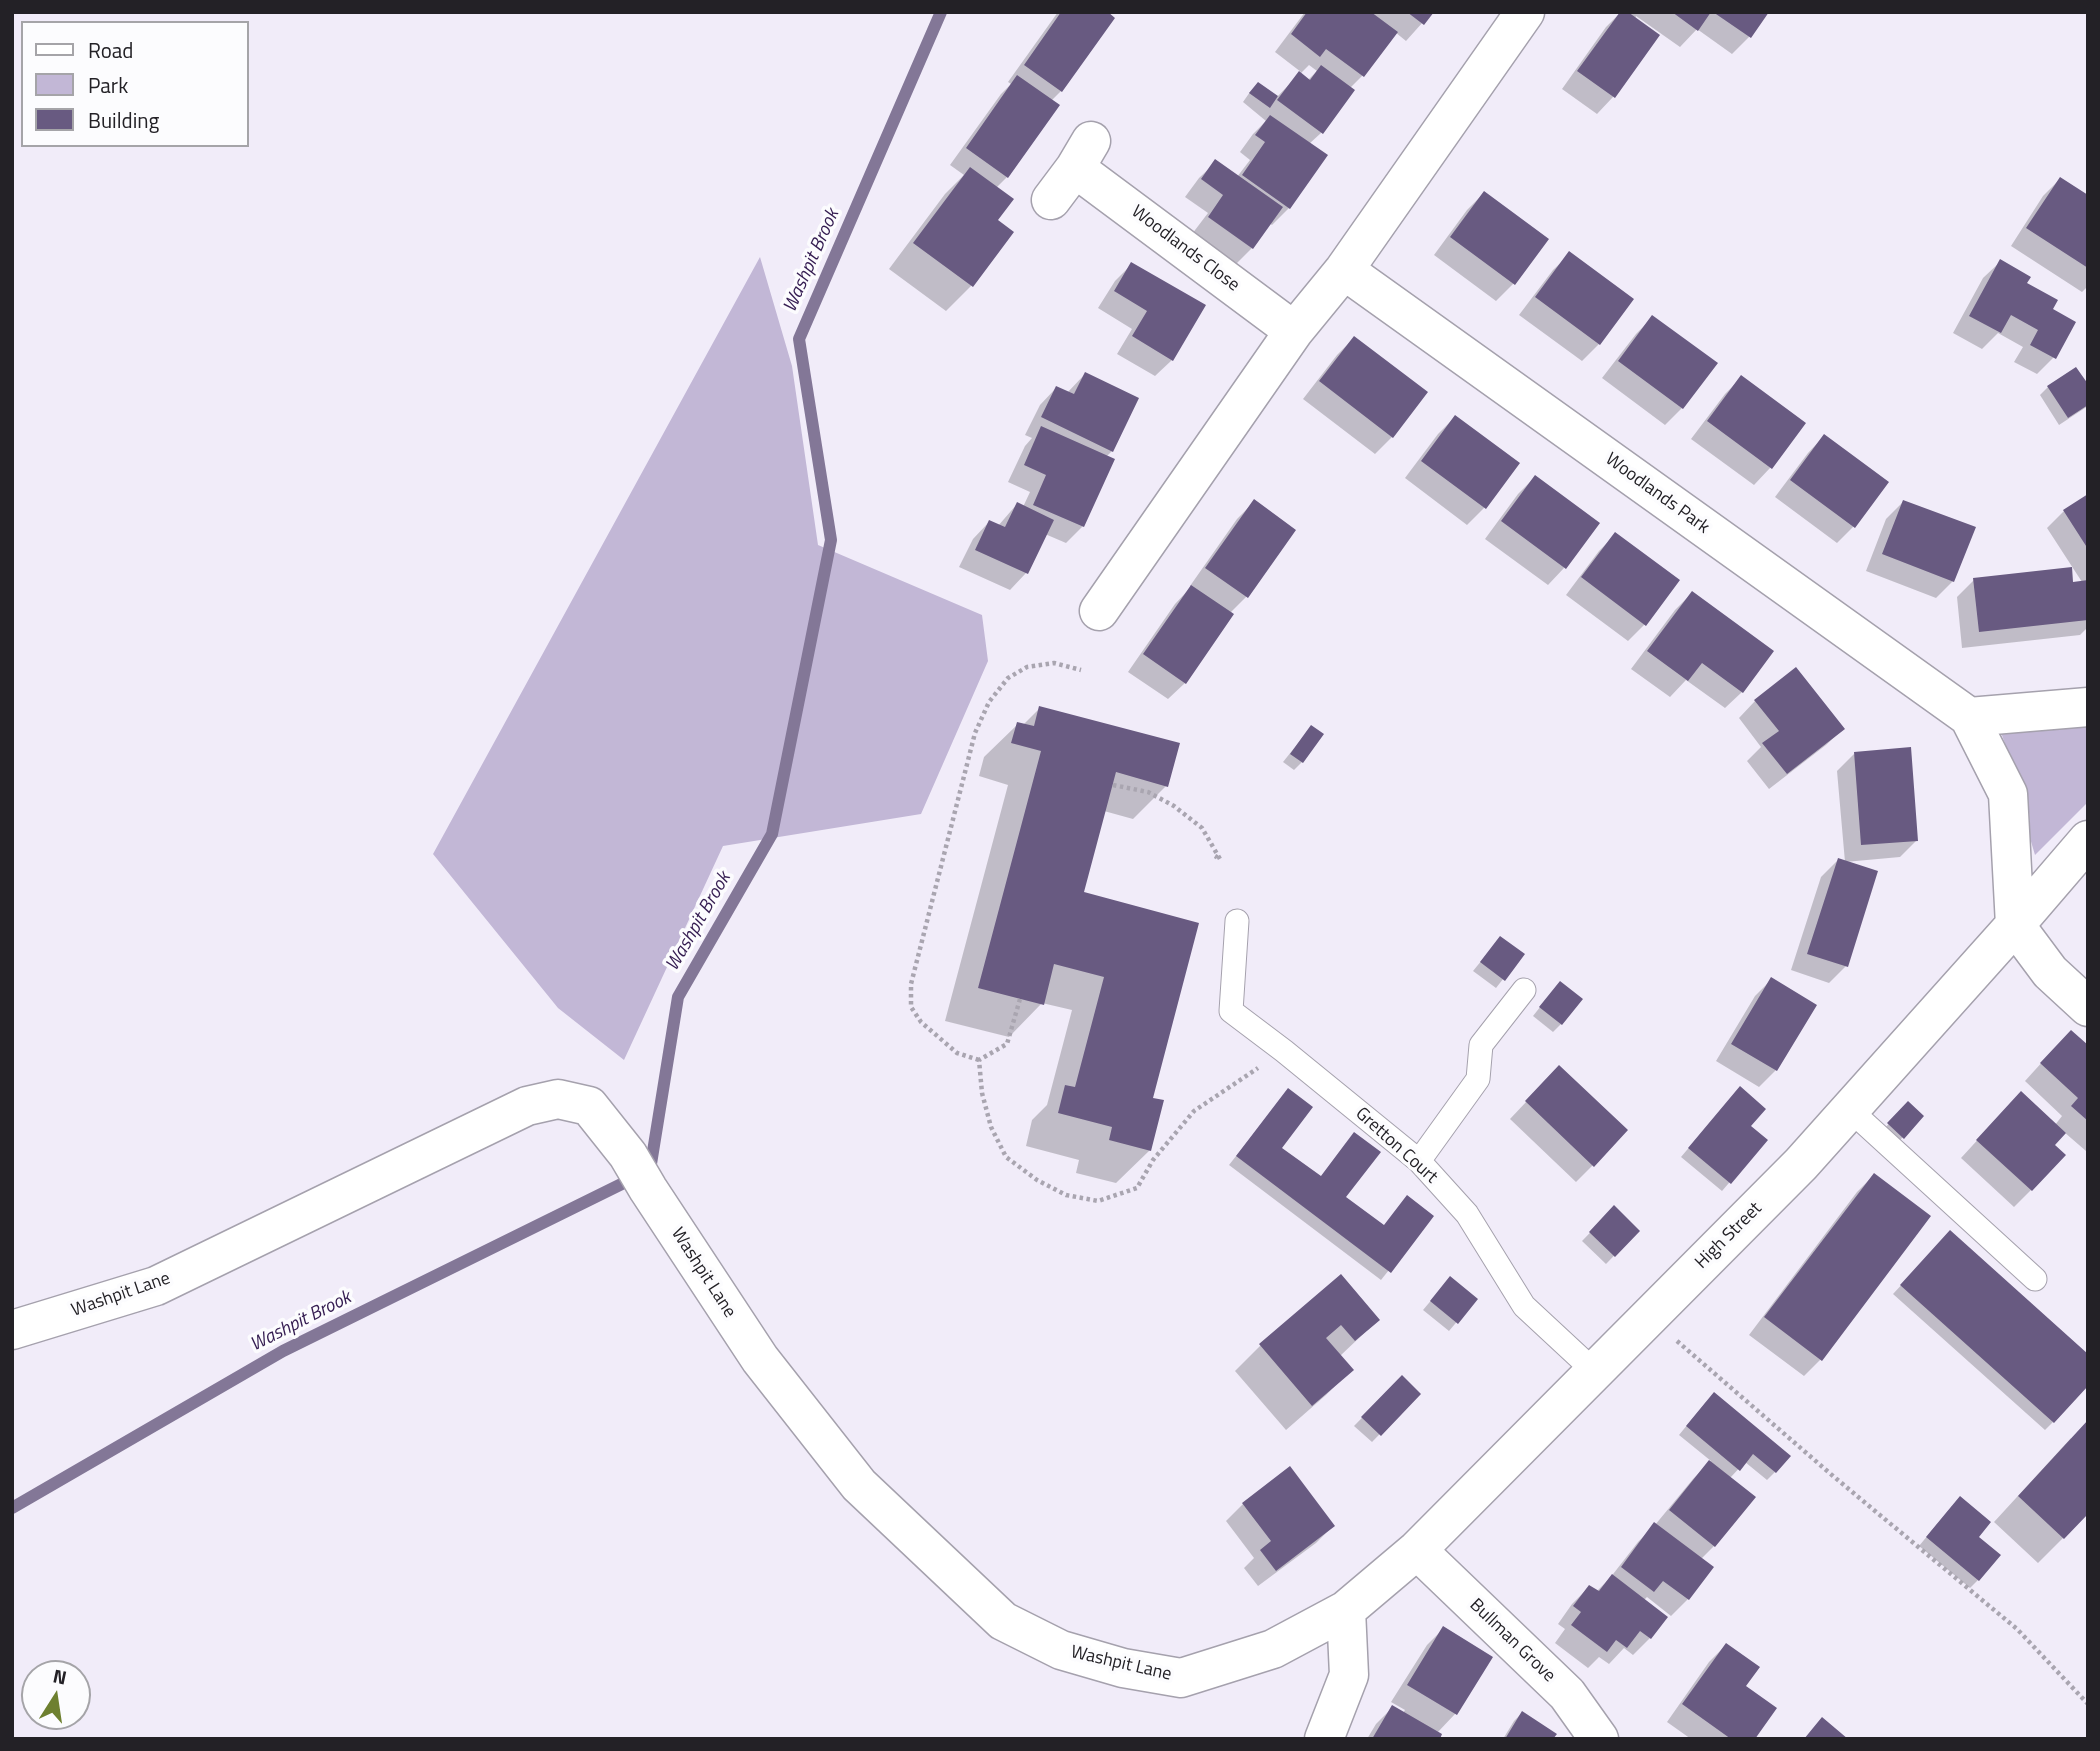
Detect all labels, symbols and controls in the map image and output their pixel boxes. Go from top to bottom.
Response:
legend [21,21,248,147]
text: Road [88,34,133,66]
text: Park [88,69,128,101]
text: Building [88,104,159,136]
street label: Woodlands Close [1127,201,1243,297]
water label: Washpit Brook [779,206,845,316]
street label: Woodlands Park [1601,449,1713,539]
water label: Washpit Brook [662,869,736,975]
street label: Gretton Court [1350,1103,1442,1189]
street label: High Street [1691,1198,1767,1274]
street label: Washpit Lane [666,1224,740,1322]
street label: Washpit Lane [69,1268,173,1322]
water label: Washpit Brook [247,1287,355,1357]
street label: Bullman Grove [1465,1595,1559,1687]
street label: Washpit Lane [1068,1642,1174,1686]
north arrow [21,1660,91,1730]
text: N [51,1660,70,1691]

